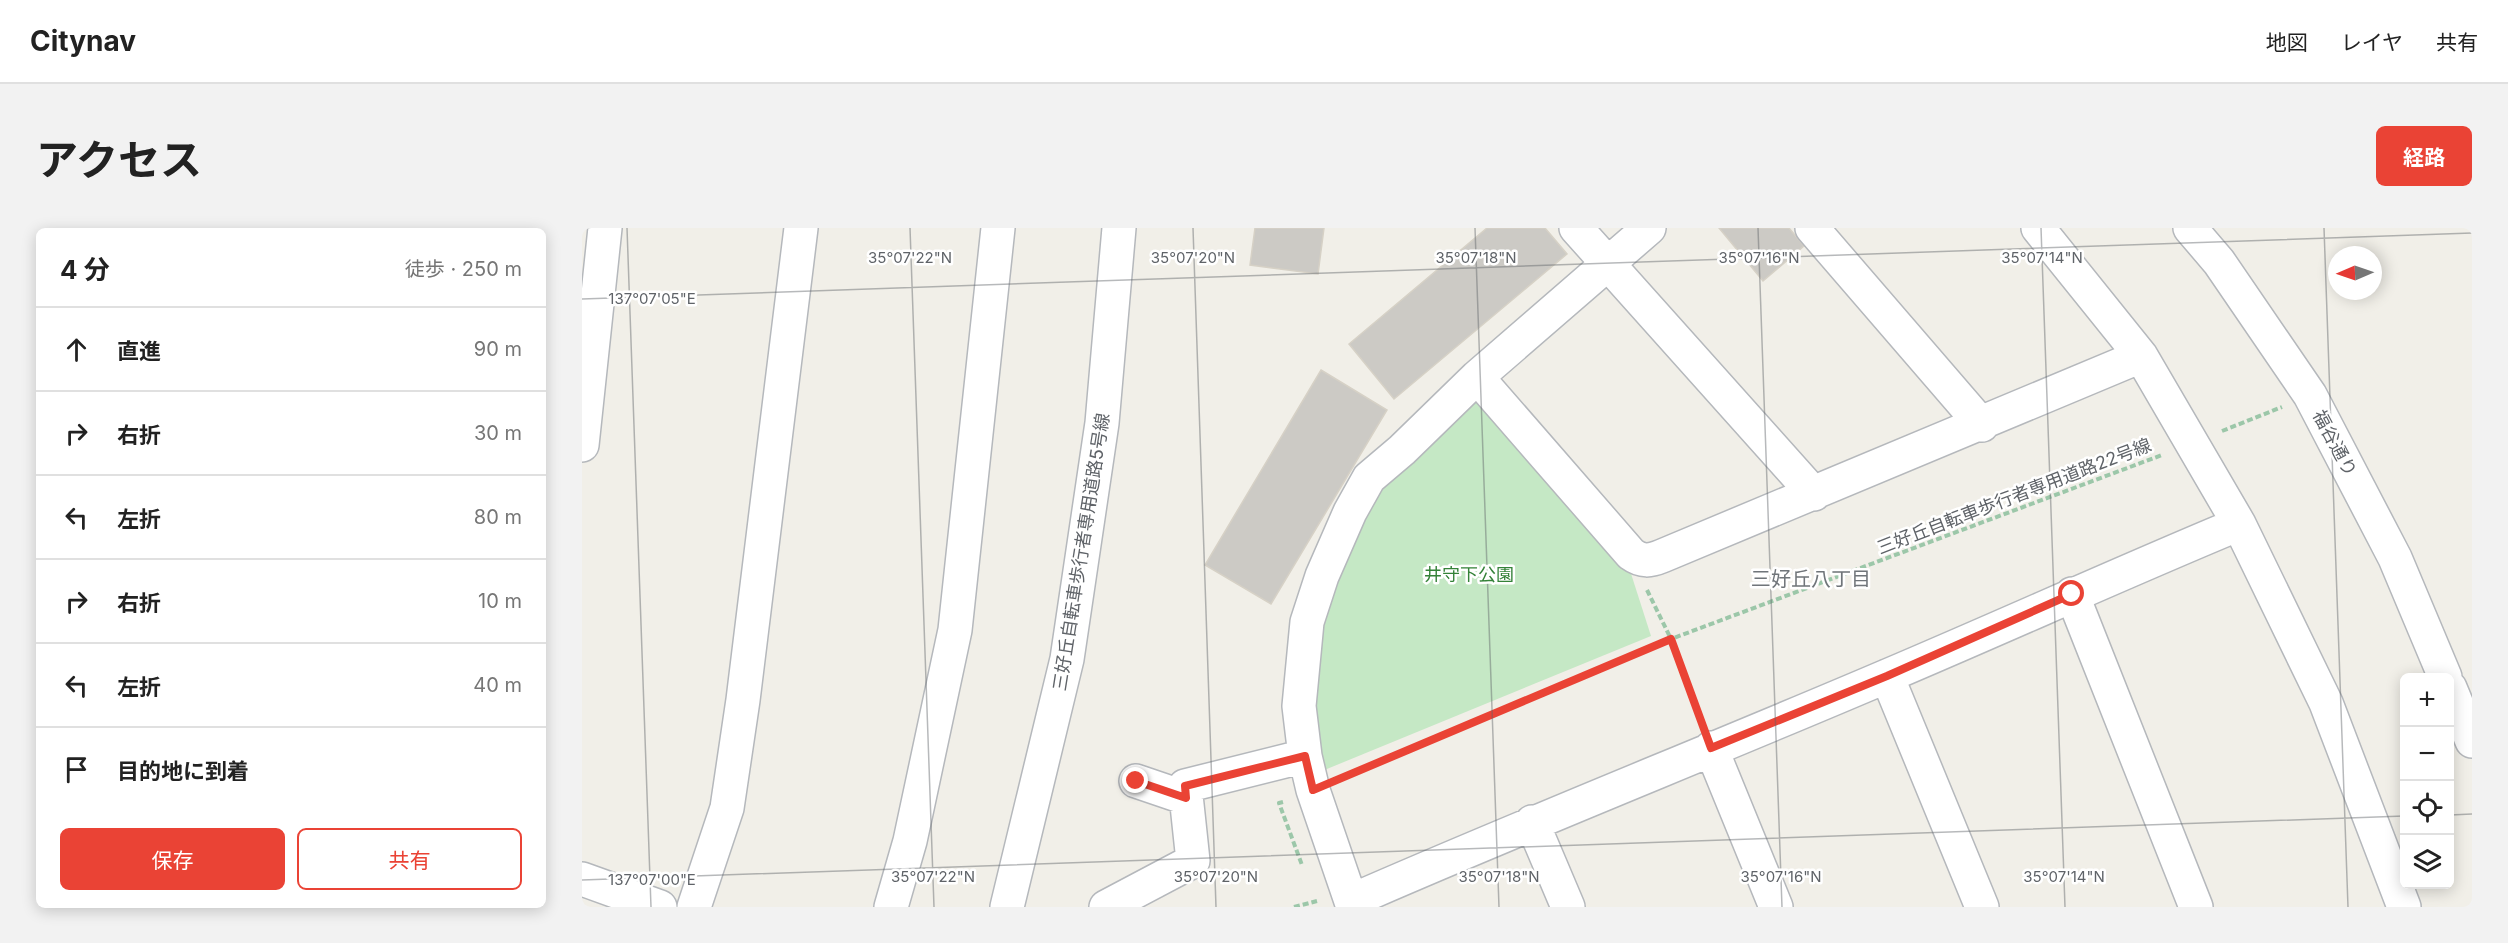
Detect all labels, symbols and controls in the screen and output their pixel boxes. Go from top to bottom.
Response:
text: Citynav [30,24,136,58]
text: 地図 [2266,30,2308,55]
text: レイヤ [2341,30,2403,55]
text: 共有 [2436,30,2478,55]
button: 経路 [2376,126,2472,186]
text: アクセス [36,134,202,185]
north arrow [2328,246,2382,300]
text: 35°07'22"N [868,248,952,267]
text: 35°07'20"N [1151,248,1235,267]
text: 35°07'18"N [1435,248,1517,267]
text: 35°07'16"N [1718,248,1800,267]
text: 35°07'14"N [2001,248,2083,267]
text: 4 分 [60,254,110,285]
text: 徒歩 · 250 m [405,257,522,281]
text: 137°07'05"E [608,289,696,308]
icon: ahead [60,333,93,366]
text: 90 m [474,337,522,361]
text: 直進 [117,338,161,364]
street label: 福谷通り [2309,406,2361,480]
street label: 三好丘自転車歩行者専用道路5号線 [1049,412,1113,692]
icon: right [60,417,93,450]
text: 30 m [474,421,522,445]
text: 右折 [117,422,161,448]
street label: 三好丘自転車歩行者専用道路22号線 [1874,434,2154,558]
icon: left [60,501,93,534]
text: 80 m [474,505,522,529]
text: 左折 [117,506,161,532]
park label: 井守下公園 [1424,564,1514,585]
district label: 三好丘八丁目 [1751,567,1871,591]
route start [2058,580,2084,606]
icon: right [60,585,93,618]
text: 10 m [478,589,522,613]
text: 右折 [117,590,161,616]
icon: left [60,669,93,702]
text: 40 m [473,673,522,697]
map controls [2400,673,2454,889]
button: + [2400,673,2454,727]
text: 左折 [117,674,161,700]
button: − [2400,727,2454,781]
icon: arrive [60,753,93,786]
text: 目的地に到着 [117,758,249,784]
route end [1122,767,1148,793]
button: locate [2400,781,2454,835]
button: 保存 [60,828,285,890]
button: 共有 [297,828,522,890]
button: layers [2400,835,2454,889]
text: 35°07'22"N [891,867,975,886]
text: 35°07'20"N [1174,867,1258,886]
text: 35°07'18"N [1458,867,1540,886]
text: 35°07'16"N [1740,867,1822,886]
text: 35°07'14"N [2023,867,2105,886]
text: 137°07'00"E [608,870,696,889]

